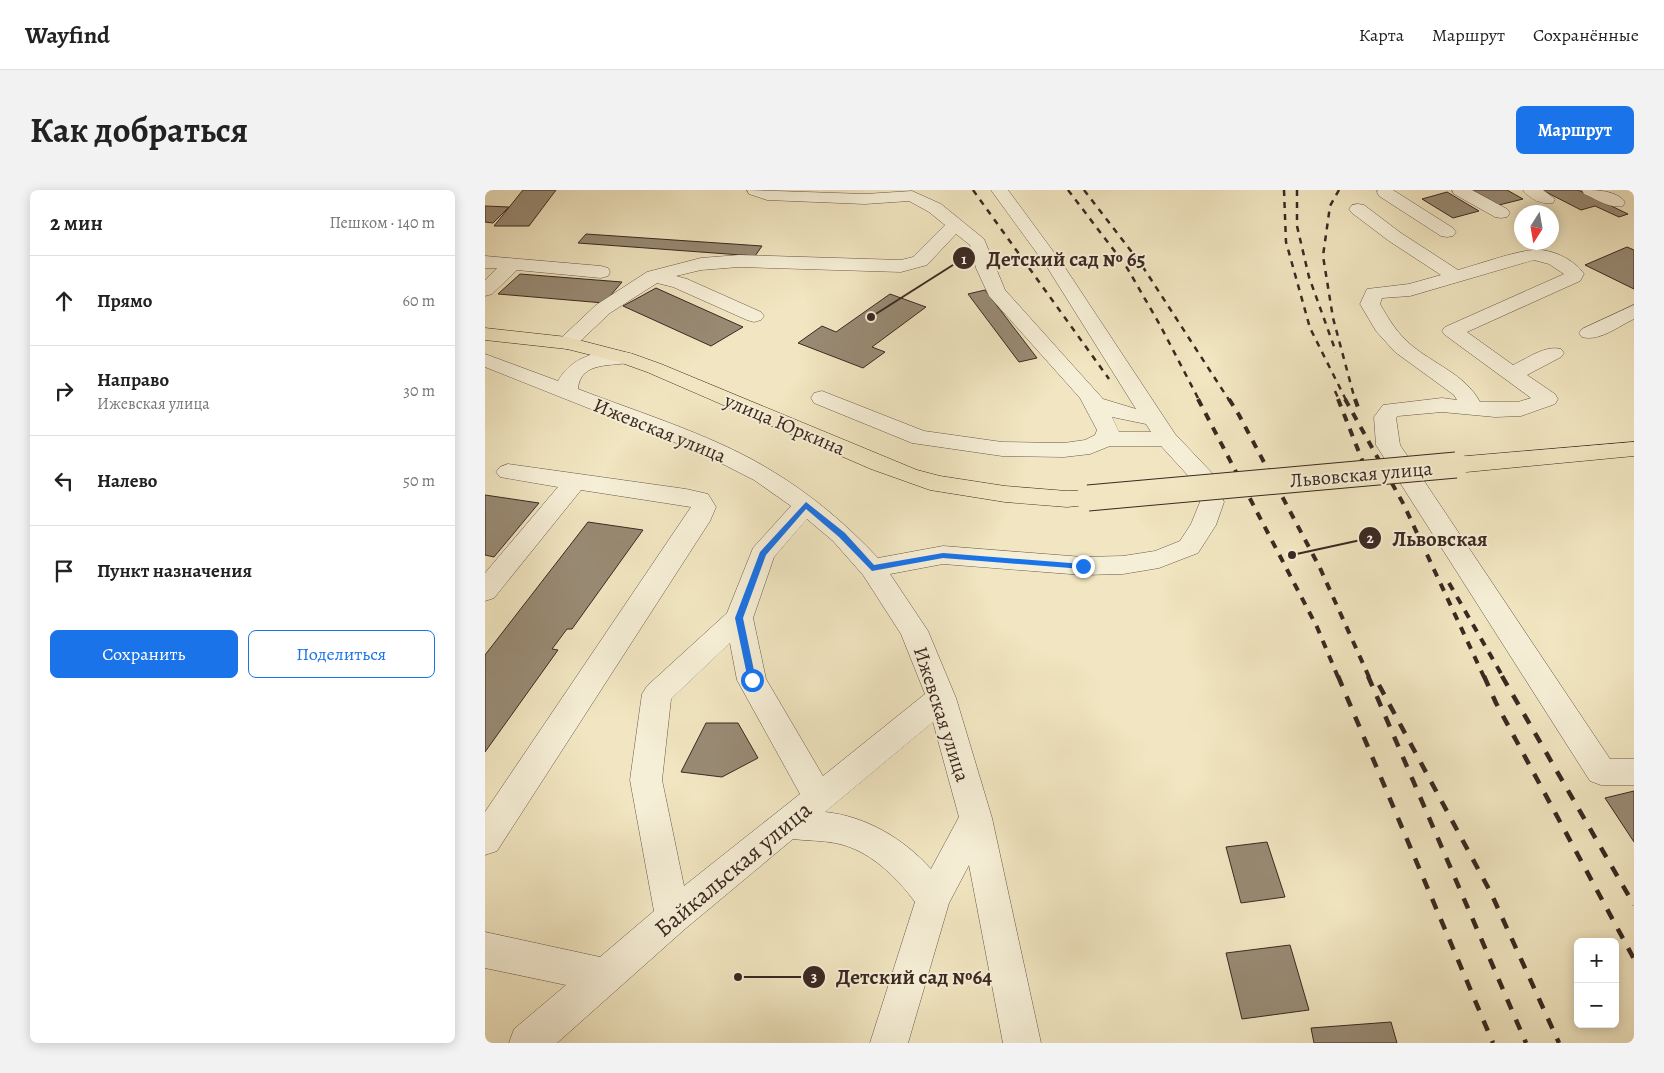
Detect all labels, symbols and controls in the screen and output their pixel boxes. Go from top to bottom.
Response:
text: Wayfind [25,19,110,51]
text: Карта [1359,23,1404,47]
text: Маршрут [1432,23,1505,47]
text: Сохранённые [1533,23,1639,47]
text: Как добраться [30,106,248,154]
button: Маршрут [1516,106,1634,154]
north arrow [1514,205,1559,250]
text: 2 мин [50,209,103,237]
text: Пешком · 140 m [330,212,435,234]
callout: Детский сад № 65 [952,240,1156,276]
text: Детский сад № 65 [987,245,1145,273]
text: 1 [961,249,967,269]
icon: ahead [50,287,78,315]
text: Прямо [97,288,152,314]
text: 60 m [403,290,435,312]
text: Направо [97,367,169,393]
icon: right [50,377,78,405]
text: 30 m [403,380,435,402]
street label: улица Юркина [719,387,850,462]
street label: Ижевская улица [589,392,731,470]
text: Ижевская улица [97,393,210,415]
street label: Львовская улица [1289,455,1434,494]
icon: left [50,467,78,495]
text: Налево [97,468,157,494]
text: 50 m [403,470,435,492]
callout: Львовская [1357,520,1497,556]
text: Львовская [1392,525,1488,553]
text: 2 [1366,528,1374,548]
route end [1072,555,1095,578]
icon: arrive [50,557,78,585]
text: Пункт назначения [97,558,252,584]
button: Сохранить [50,630,238,678]
button: Поделиться [248,630,435,678]
street label: Ижевская улица [907,643,976,786]
route start [741,669,764,692]
street label: Байкальская улица [648,794,818,944]
map controls [1574,938,1619,1028]
button: + [1574,938,1619,983]
callout: Детский сад №64 [801,959,1002,995]
text: Детский сад №64 [836,963,992,991]
text: 3 [811,967,817,987]
button: − [1574,983,1619,1028]

